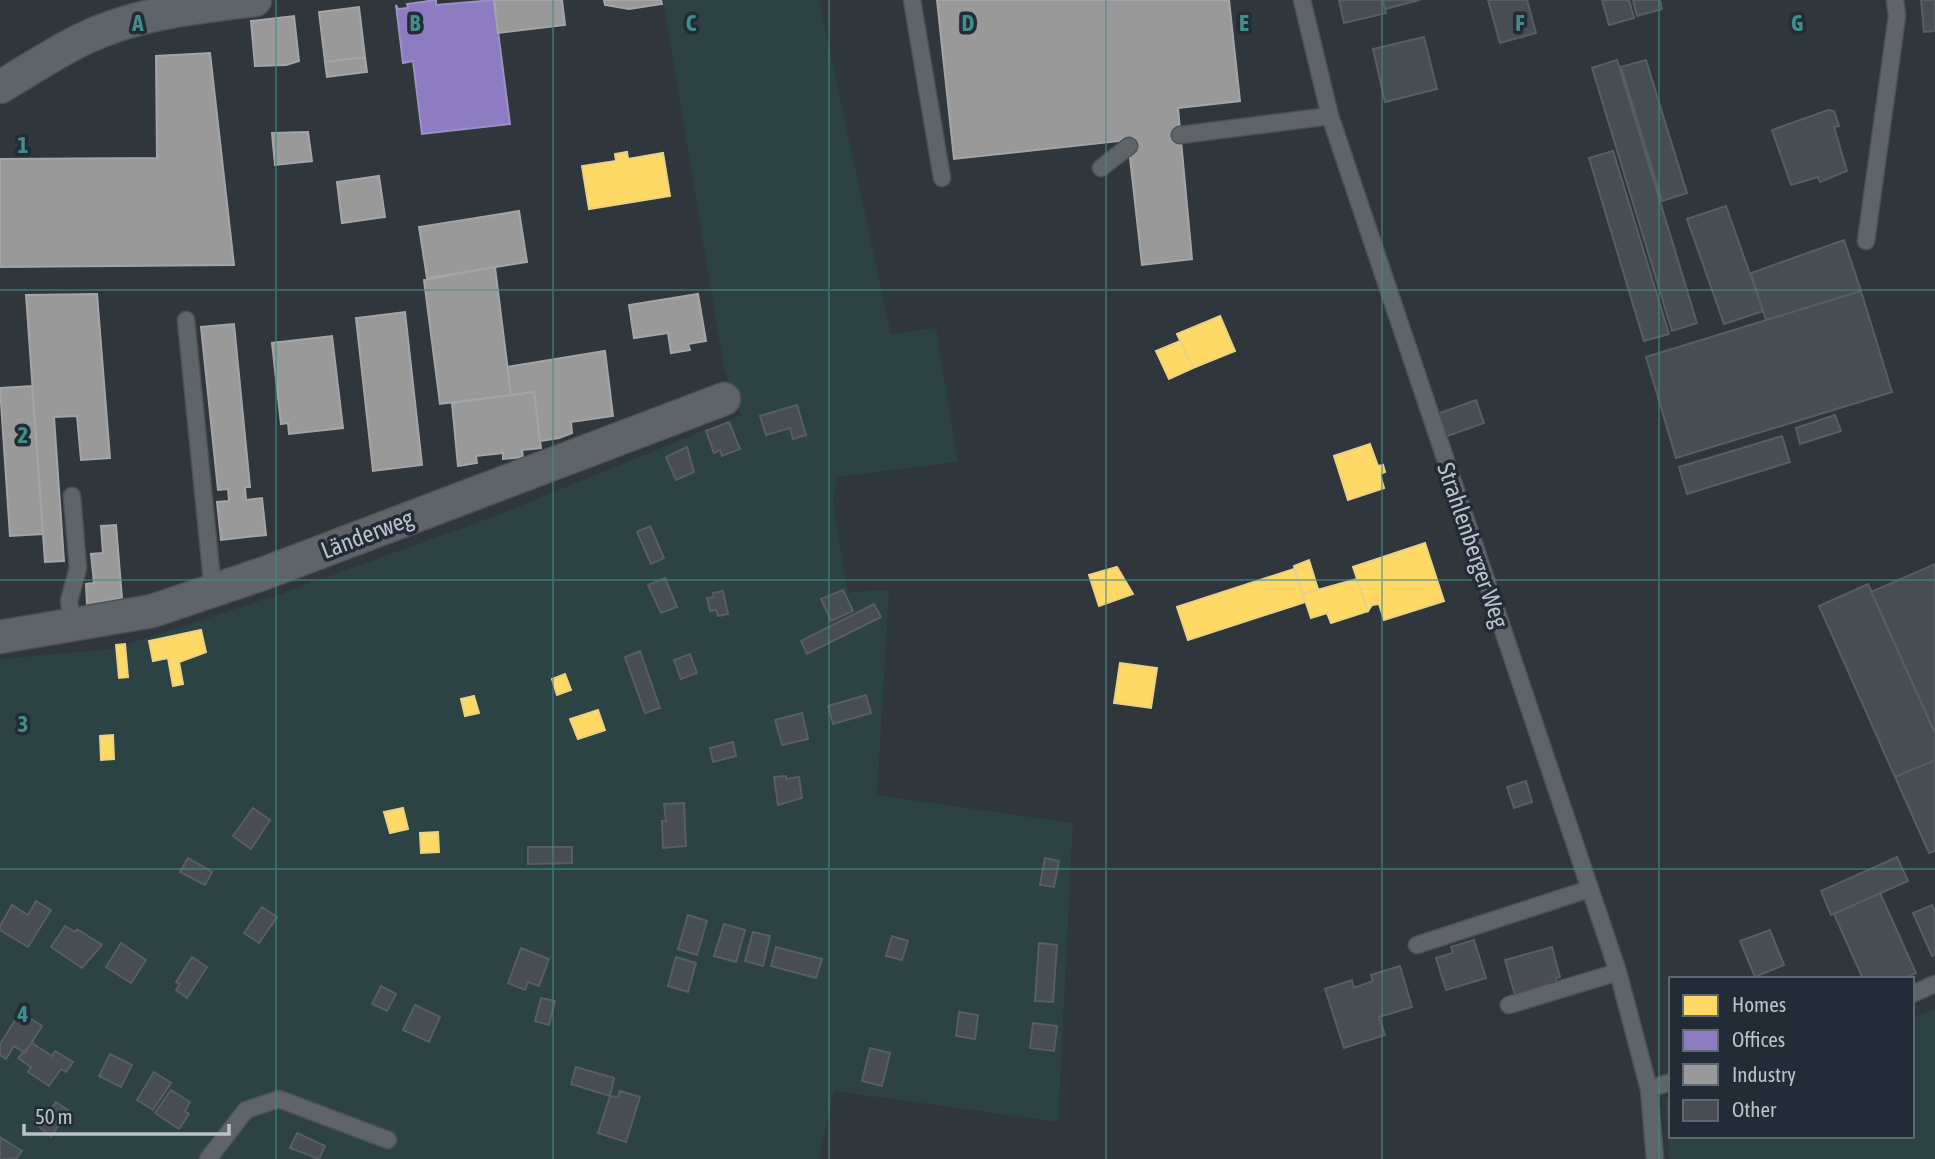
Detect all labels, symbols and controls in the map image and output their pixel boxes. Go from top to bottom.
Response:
text: A [131,10,144,36]
text: B [410,10,421,36]
text: C [686,10,697,36]
text: D [962,10,975,36]
text: E [1239,10,1249,36]
text: F [1515,10,1525,36]
text: G [1791,10,1803,36]
text: 1 [18,132,29,158]
text: 2 [18,422,28,448]
street label: Strahlenberger Weg [1432,459,1514,632]
street label: Länderweg [317,504,418,564]
text: 3 [18,711,28,737]
legend [1669,977,1914,1138]
text: Homes [1732,992,1786,1016]
text: 4 [17,1001,29,1027]
text: Offices [1732,1027,1785,1051]
text: Industry [1732,1062,1796,1086]
scale bar [24,1092,229,1136]
text: Other [1732,1097,1777,1121]
text: 50 m [35,1104,73,1128]

